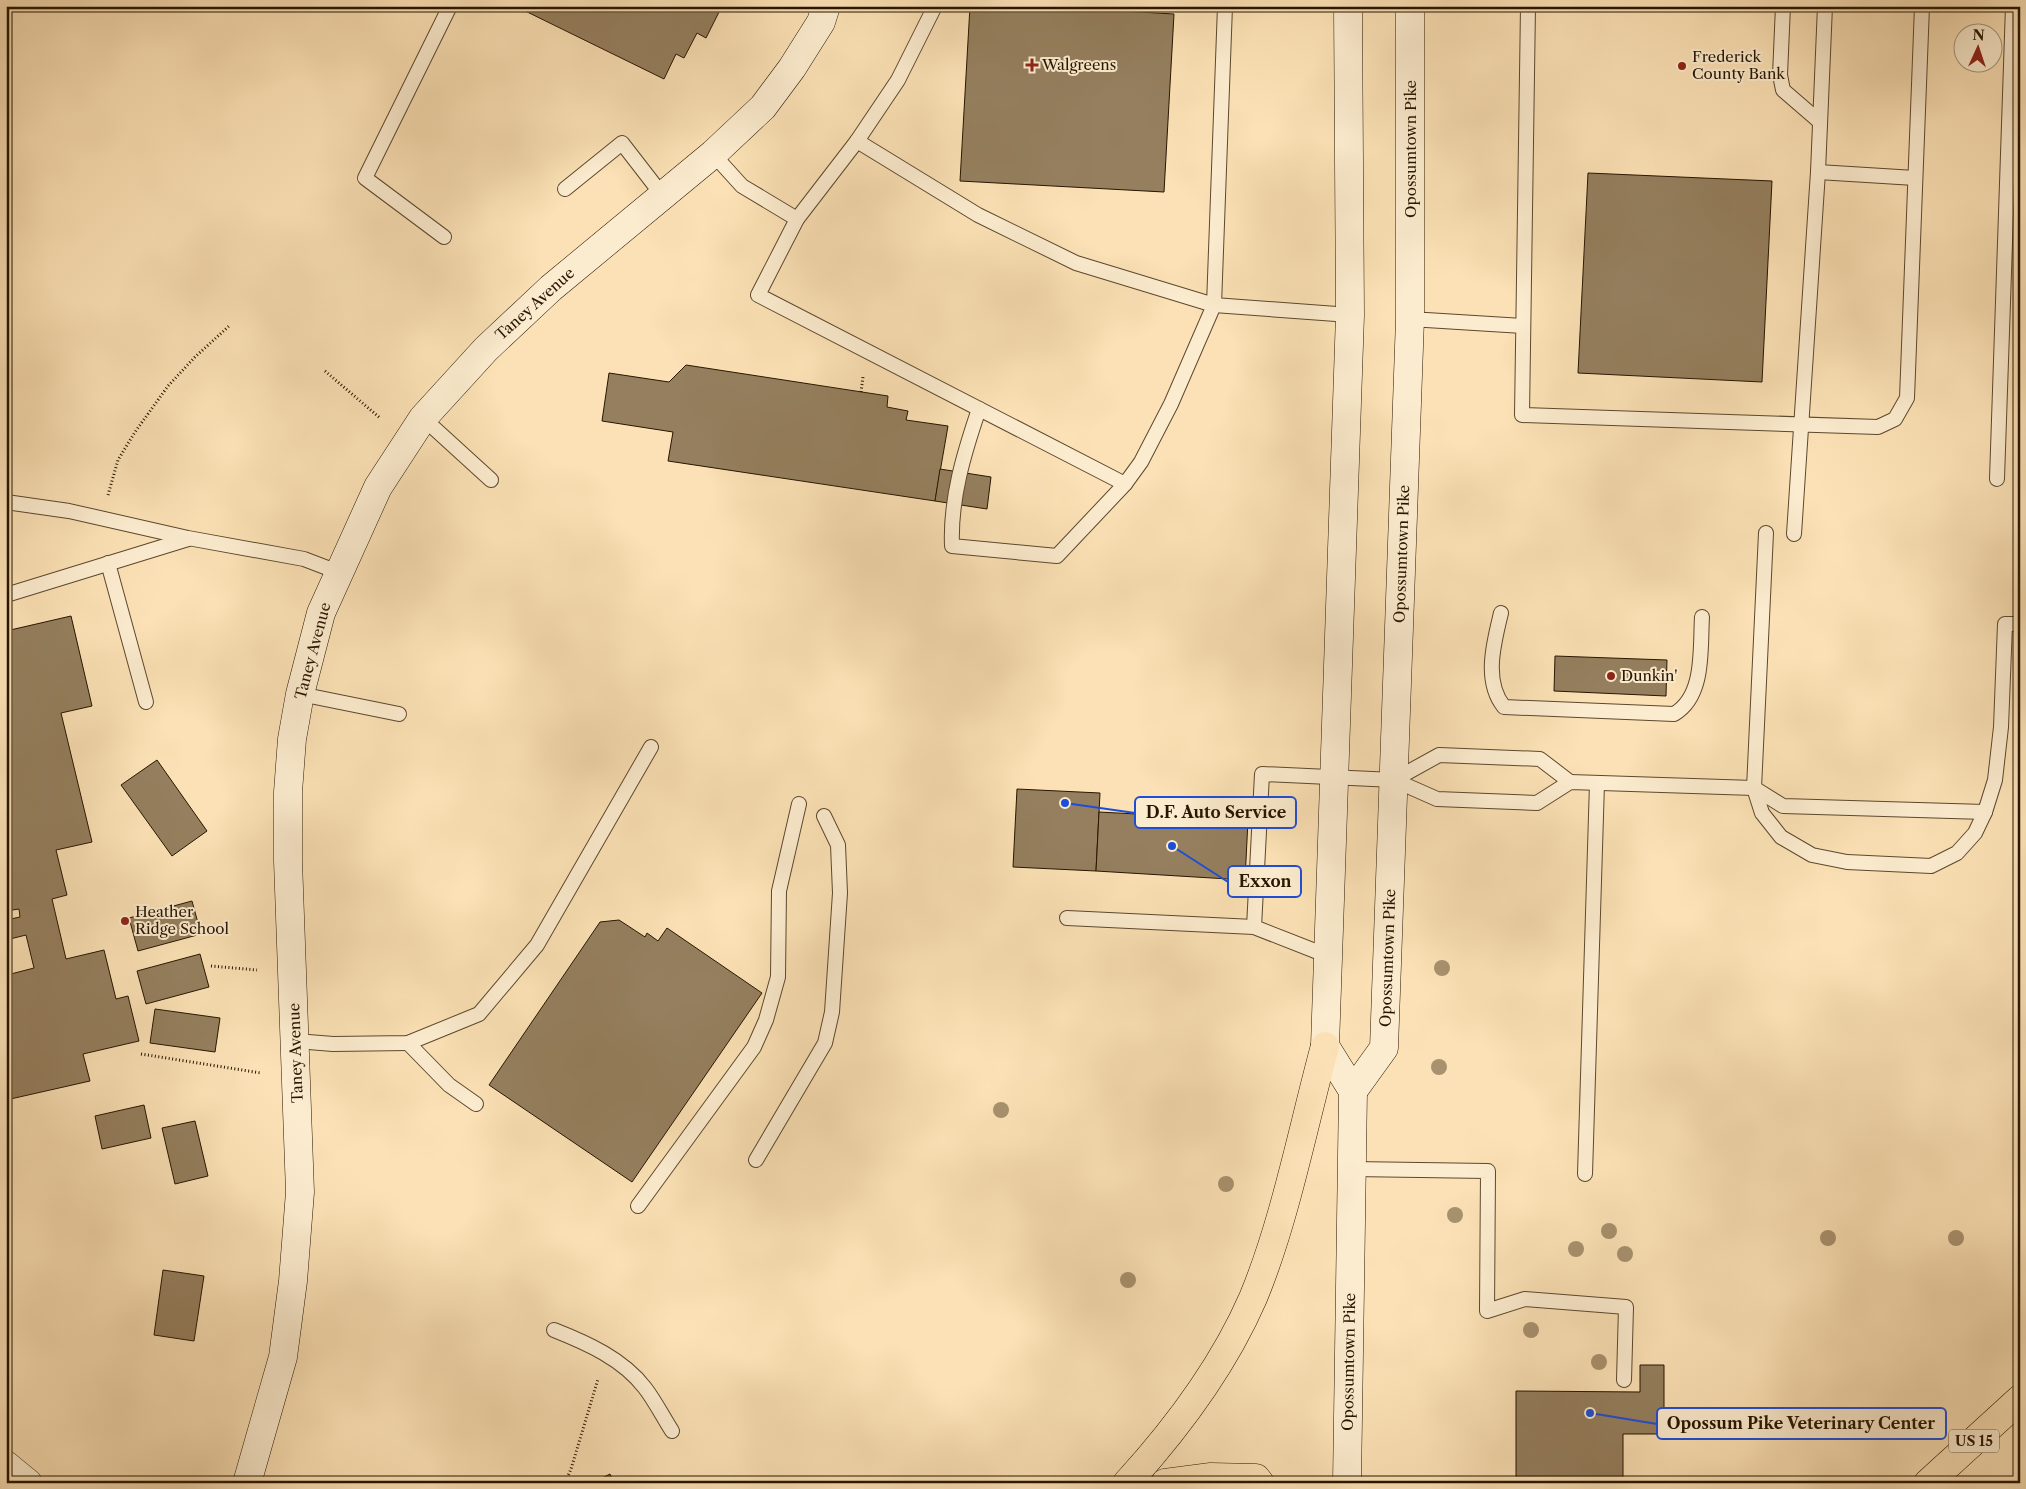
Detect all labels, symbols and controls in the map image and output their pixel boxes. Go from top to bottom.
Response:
north arrow [1954,22,2004,72]
text: N [1972,26,1985,44]
place label: Frederick County Bank [1692,47,1786,83]
place label: Walgreens [1041,55,1116,74]
marker: Walgreens [1026,59,1038,71]
marker: Frederick County Bank [1676,60,1688,72]
street label: Opossumtown Pike [1401,80,1420,218]
street label: Taney Avenue [491,263,578,344]
street label: Opossumtown Pike [1390,485,1413,623]
street label: Taney Avenue [290,600,335,702]
place label: Dunkin' [1621,666,1677,685]
marker: Dunkin' [1605,670,1617,682]
callout: D.F. Auto Service [1135,797,1296,828]
text: D.F. Auto Service [1146,802,1287,822]
callout: Exxon [1228,866,1301,897]
text: Exxon [1238,871,1292,891]
street label: Opossumtown Pike [1376,889,1399,1027]
place label: Heather Ridge School [135,902,230,938]
marker: Heather Ridge School [119,915,131,927]
street label: Taney Avenue [284,1003,307,1103]
street label: Opossumtown Pike [1338,1293,1359,1431]
callout: Opossum Pike Veterinary Center [1657,1408,1946,1439]
text: Opossum Pike Veterinary Center [1667,1413,1935,1433]
road number: US 15 [1949,1430,1999,1452]

